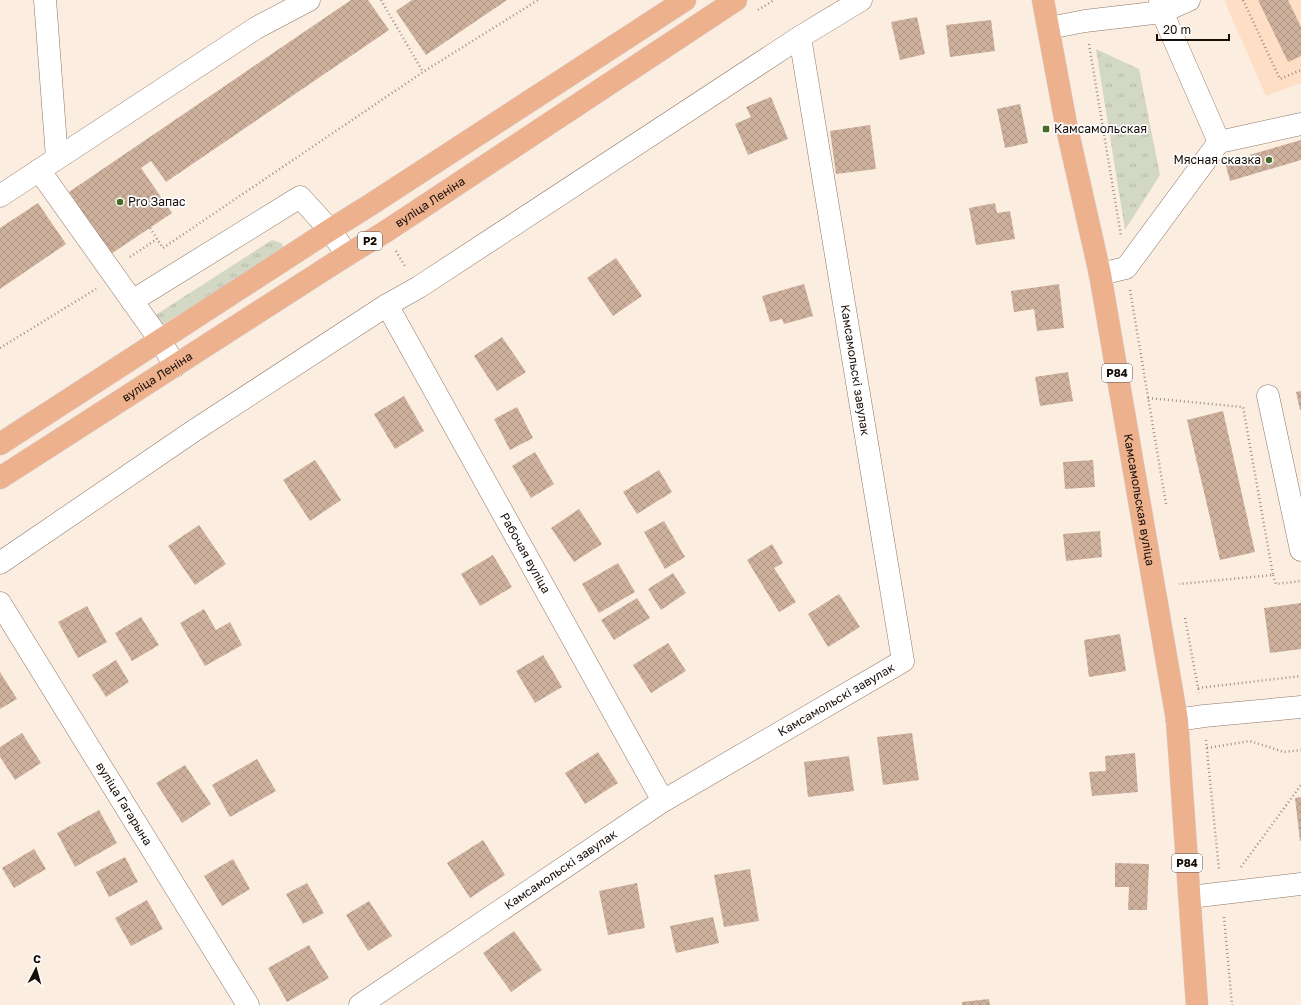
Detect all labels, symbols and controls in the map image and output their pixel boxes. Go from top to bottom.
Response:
scale bar [1157,16,1229,42]
text: 20 m [1163,22,1191,37]
place label: Камсамольская [1054,121,1147,136]
marker: Камсамольская [1041,124,1051,134]
place label: Мясная сказка [1173,152,1261,167]
marker: Мясная сказка [1264,155,1274,165]
street label: вуліца Леніна [392,173,468,230]
place label: Pro Запас [128,194,186,209]
marker: Pro Запас [115,197,125,207]
road number: Р2 [358,232,382,250]
street label: Камсамольскі завулак [838,303,873,437]
street label: вуліца Леніна [119,348,195,405]
road number: Р84 [1102,364,1132,382]
street label: Камсамольская вуліца [1121,432,1158,567]
street label: Рабочая вуліца [497,510,554,596]
street label: Камсамольскі завулак [775,659,897,739]
street label: вуліца Гагарына [93,759,156,848]
street label: Камсамольскі завулак [501,826,620,913]
road number: Р84 [1172,854,1202,872]
north arrow [16,949,56,989]
text: С [33,952,42,965]

